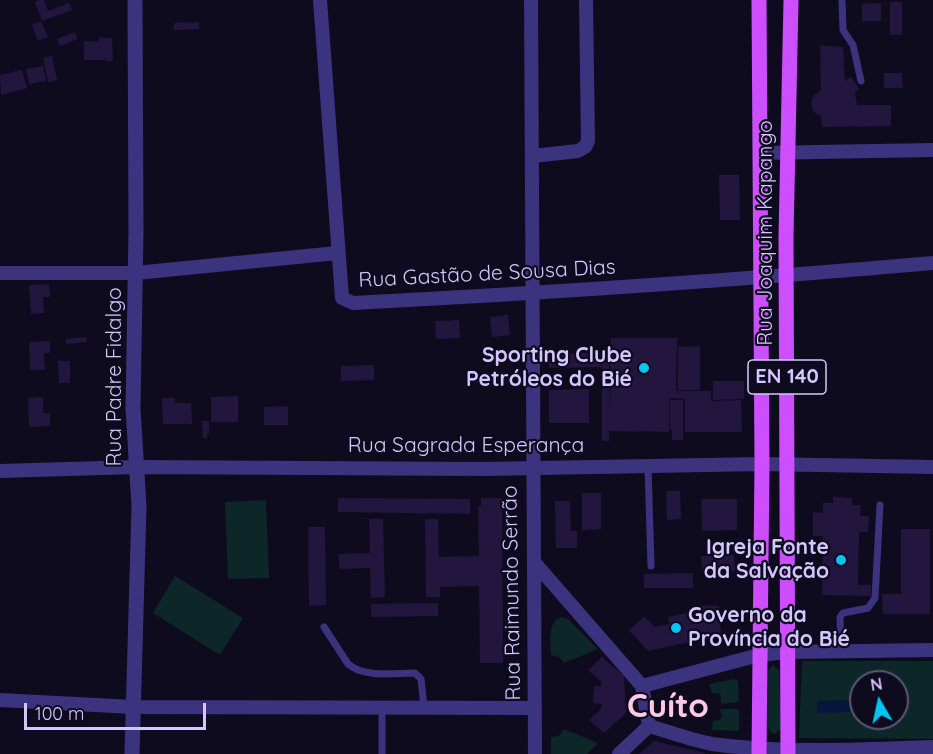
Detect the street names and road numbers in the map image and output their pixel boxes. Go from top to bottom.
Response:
street label: Rua Joaquim Kapango [753,120,779,346]
street label: Rua Gastão de Sousa Dias [358,255,616,293]
street label: Rua Padre Fidalgo [102,287,128,467]
road number: EN 140 [748,360,826,394]
street label: Rua Sagrada Esperança [348,433,584,459]
street label: Rua Raimundo Serrão [498,485,526,701]

